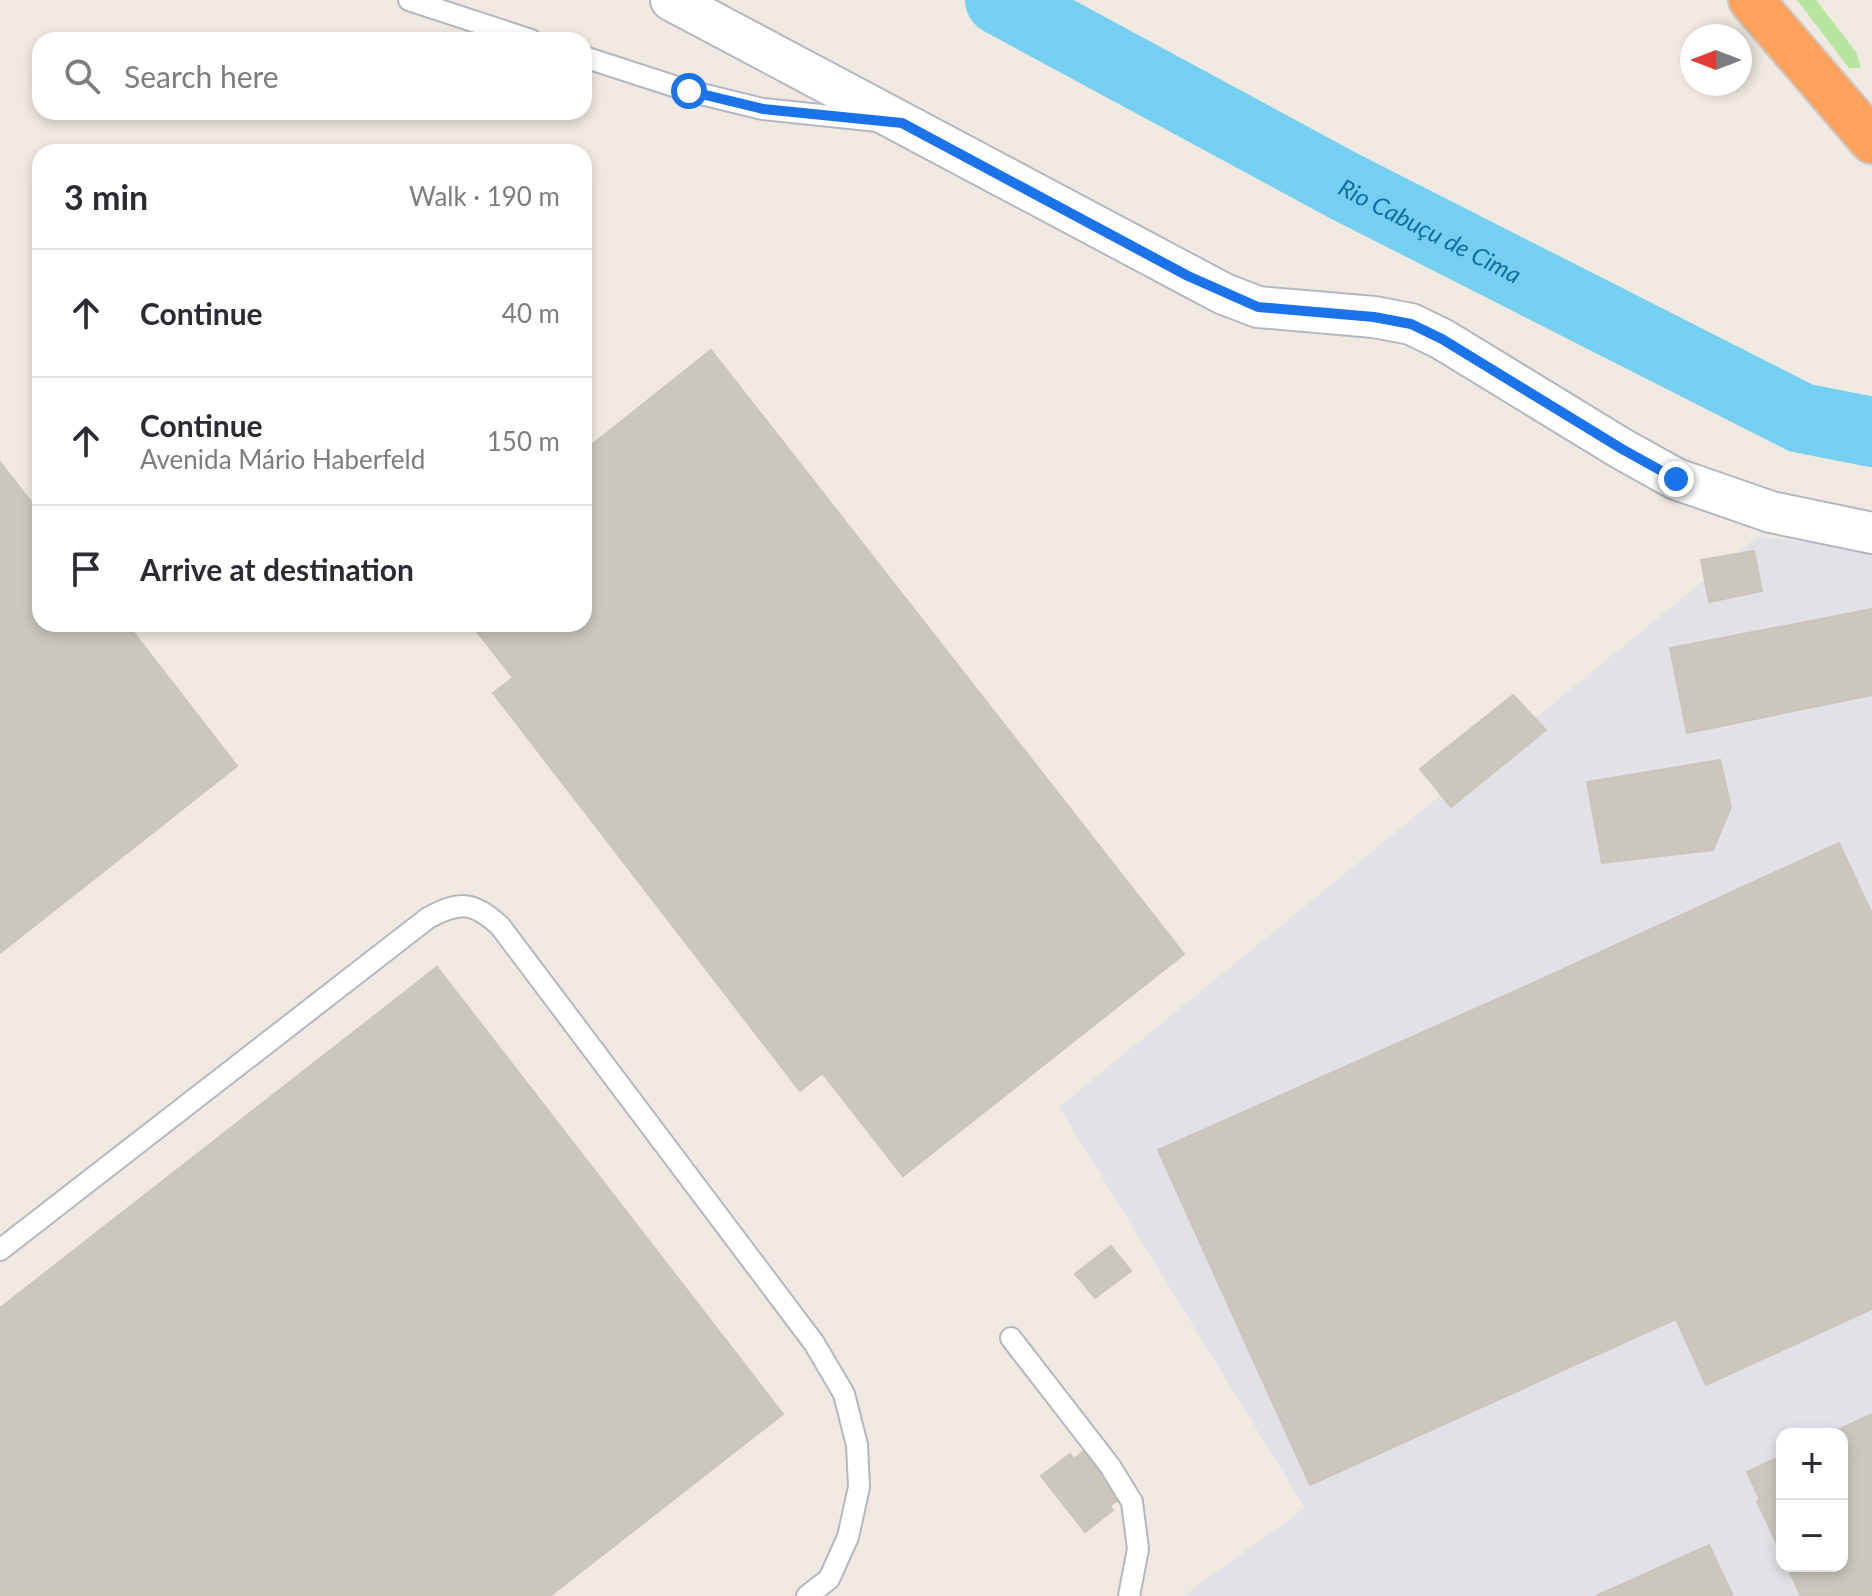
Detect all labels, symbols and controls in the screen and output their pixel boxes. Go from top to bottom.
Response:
north arrow [1680,24,1752,96]
search box [32,32,592,120]
icon: search [60,54,104,98]
text: Search here [124,58,279,94]
route start [671,73,707,109]
water label: Rio Cabuçu de Cima [1334,172,1526,288]
text: 3 min [64,176,148,217]
text: Walk · 190 m [409,180,560,212]
icon: ahead [64,291,108,335]
text: Continue [140,295,263,331]
text: 40 m [502,297,560,329]
text: Continue [140,407,263,443]
icon: ahead [64,419,108,463]
text: 150 m [487,425,560,457]
text: Avenida Mário Haberfeld [140,443,425,475]
route end [1658,461,1694,497]
icon: arrive [64,547,108,591]
text: Arrive at destination [140,551,414,587]
map controls [1776,1428,1848,1572]
button: + [1776,1428,1848,1500]
button: − [1776,1500,1848,1572]

